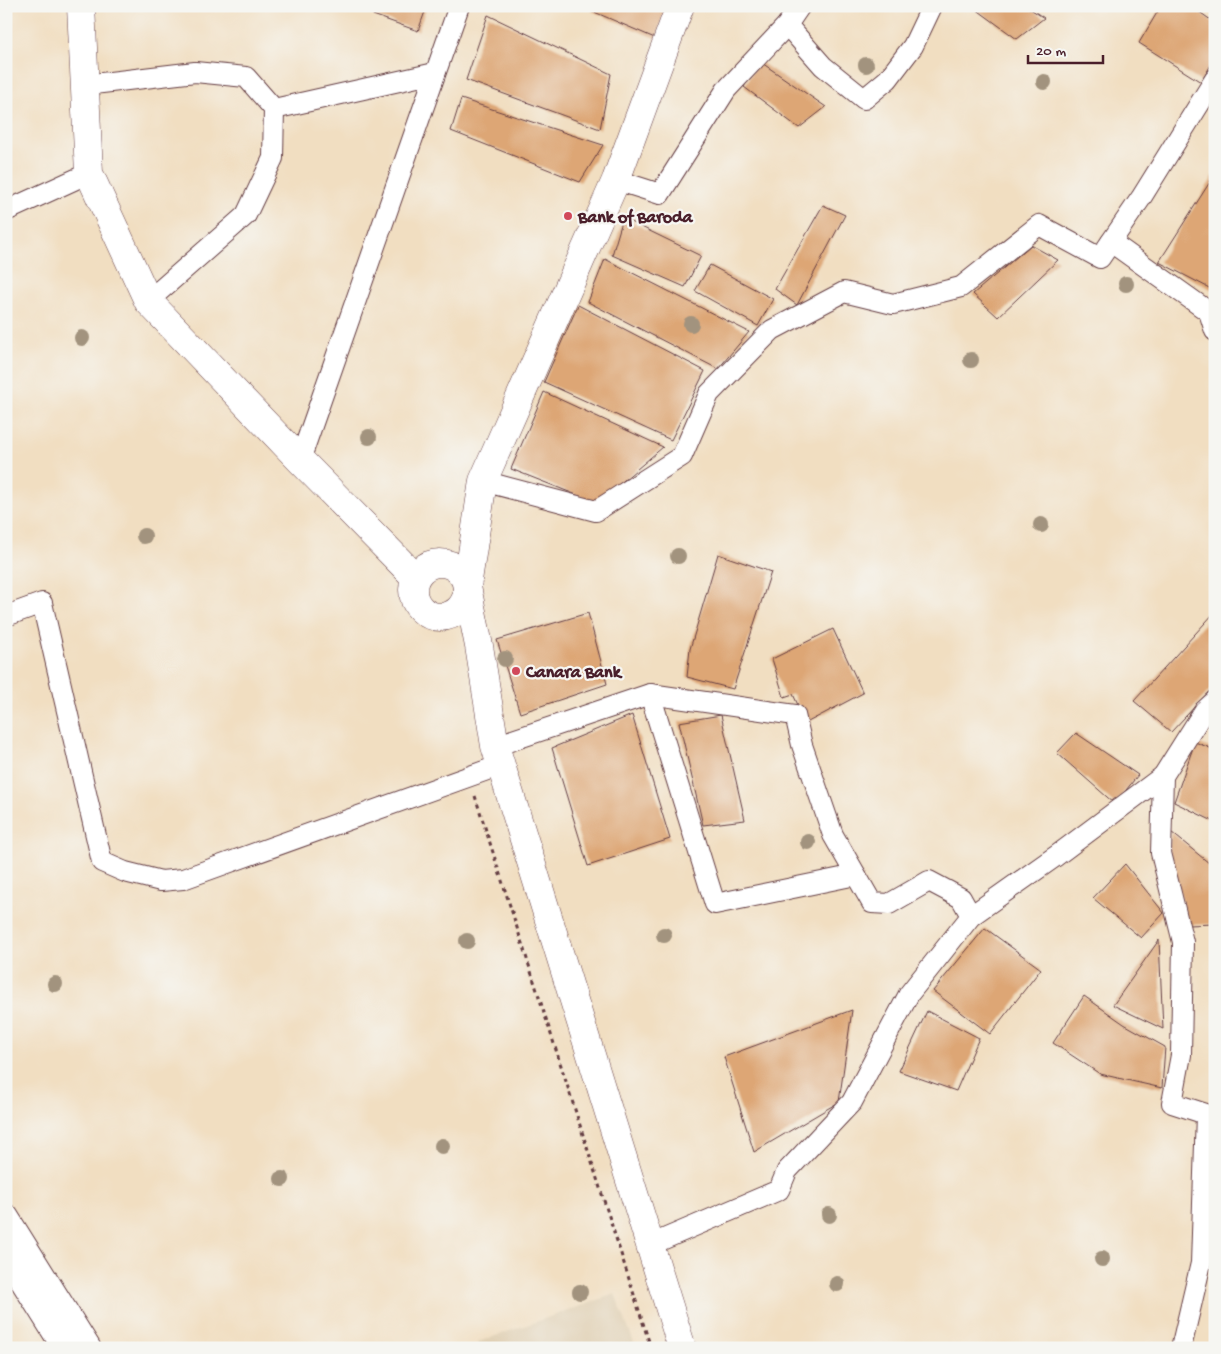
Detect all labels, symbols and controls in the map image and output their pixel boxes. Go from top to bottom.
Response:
scale bar [1028,32,1104,64]
text: 20 m [1036,43,1066,61]
place label: Bank of Baroda [577,208,694,229]
marker: Bank of Baroda [562,210,574,222]
place label: Canara Bank [525,663,623,684]
marker: Canara Bank [510,665,522,677]

